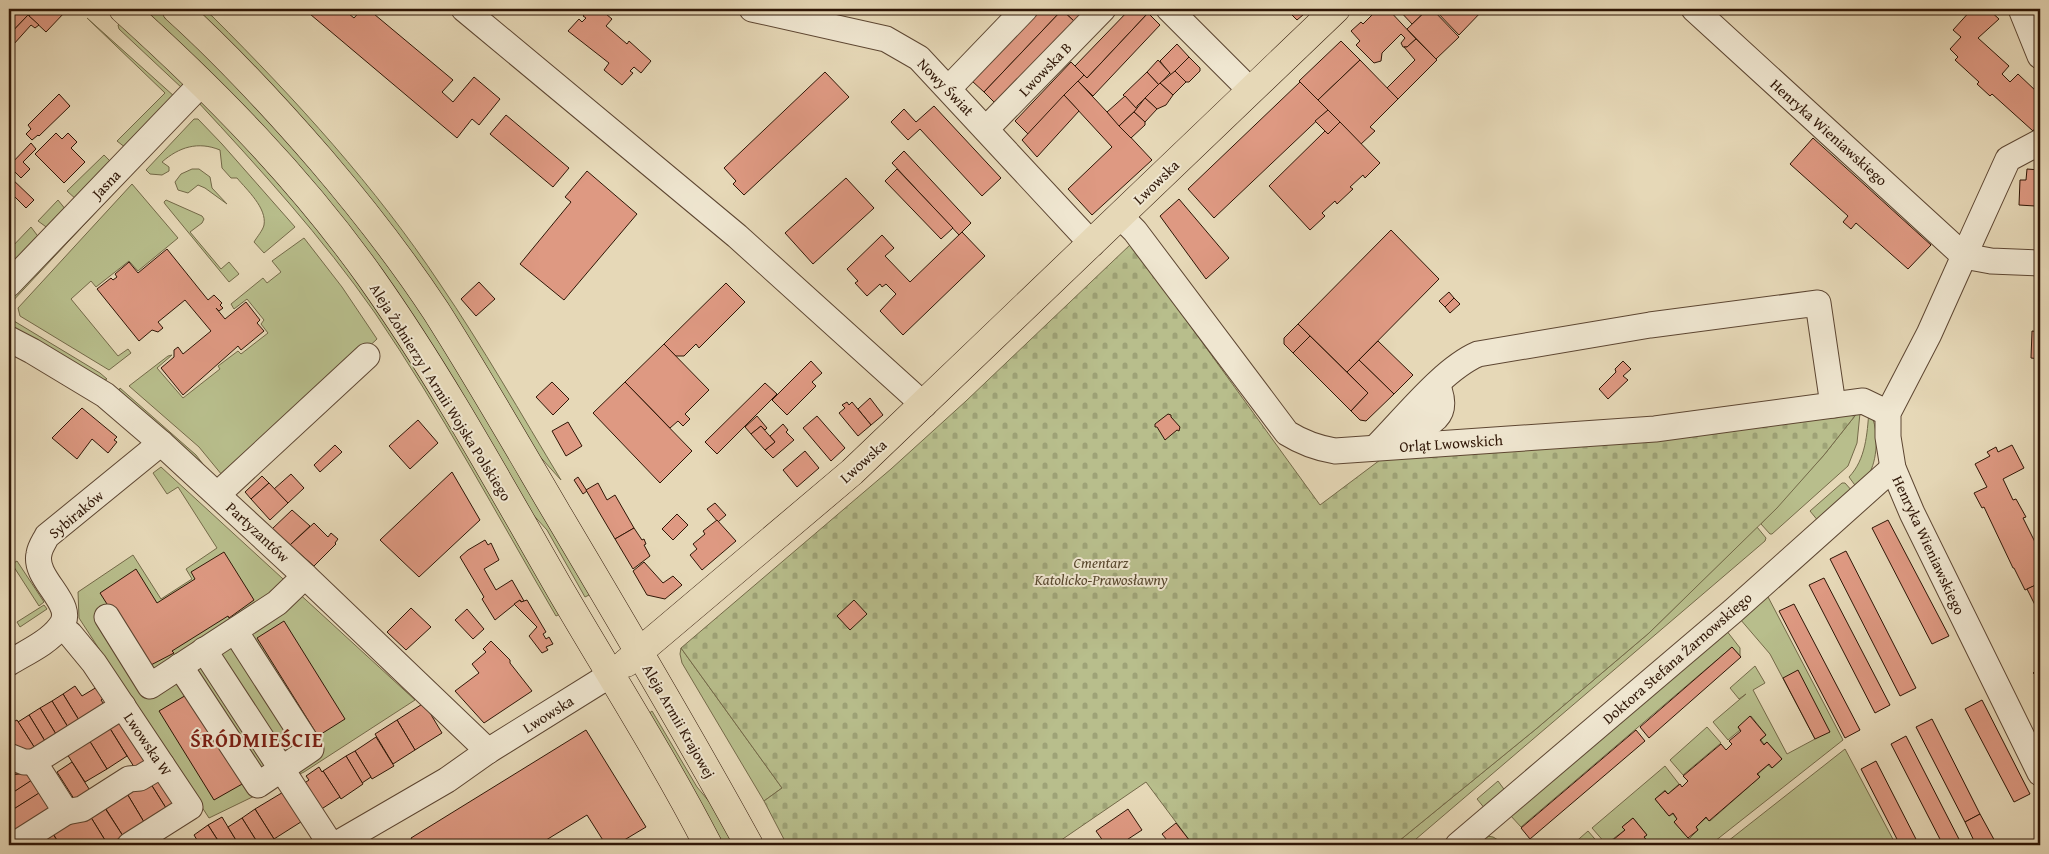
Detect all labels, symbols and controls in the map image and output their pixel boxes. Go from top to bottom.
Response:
street label: Lwowska B [1014,37,1076,101]
street label: Nowy Świat [913,53,979,121]
street label: Henryka Wieniawskiego [1766,74,1892,191]
street label: Lwowska [1128,155,1184,209]
street label: Jasna [85,165,125,205]
street label: Aleja Żołnierzy I Armii Wojska Polskiego [365,279,517,505]
street label: Orląt Lwowskich [1399,429,1504,457]
street label: Lwowska [835,434,891,488]
street label: Henryka Wieniawskiego [1888,472,1971,618]
street label: Sybiraków [44,485,108,543]
street label: Partyzantów [222,497,295,567]
park label: Cmentarz Katolicko-Prawosławny [1033,552,1168,590]
street label: Doktora Stefana Żarnowskiego [1598,587,1757,729]
street label: Aleja Armii Krajowej [638,660,720,782]
street label: Lwowska [518,690,578,738]
street label: Lwowska W [119,708,177,780]
district label: ŚRÓDMIEŚCIE [190,725,324,754]

